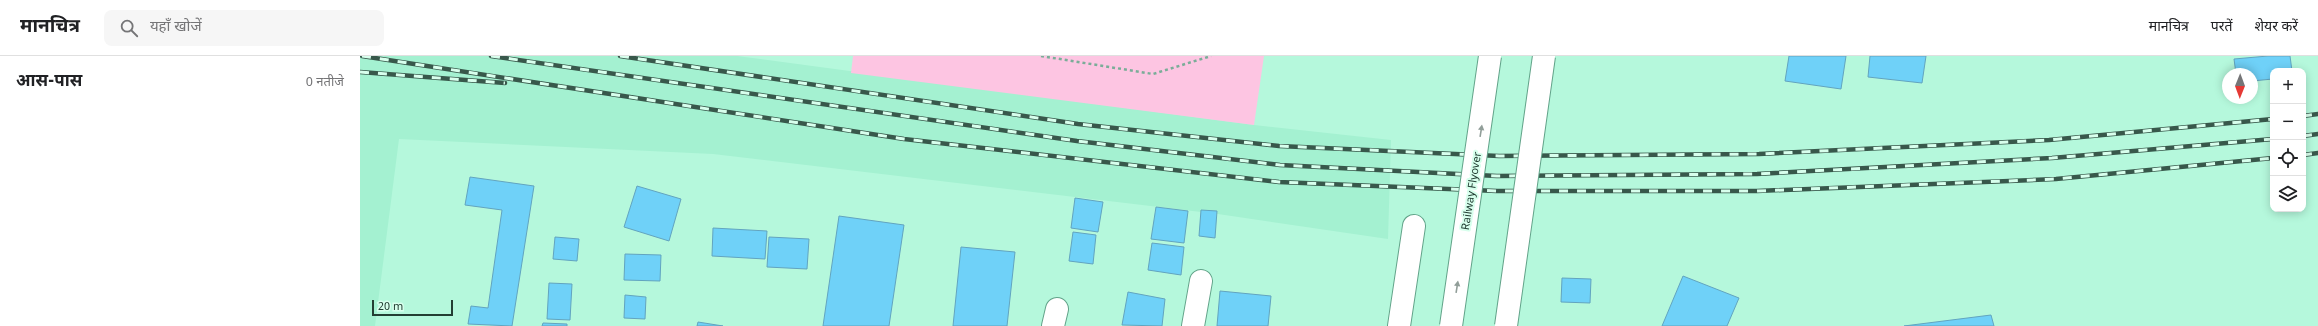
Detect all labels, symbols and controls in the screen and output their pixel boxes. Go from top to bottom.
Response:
search box [104,10,384,46]
text: मानचित्र [20,15,80,40]
icon: search [118,17,140,39]
text: यहाँ खोजें [150,18,202,37]
text: मानचित्र [2149,18,2189,37]
text: परतें [2211,18,2233,37]
text: शेयर करें [2255,18,2298,37]
north arrow [2222,68,2258,104]
map controls [2270,68,2306,212]
button: + [2270,68,2306,104]
text: आस-पास [16,71,82,93]
text: 0 नतीजे [306,74,344,91]
button: − [2270,104,2306,140]
one-way arrow [1478,125,1484,137]
button: locate [2270,140,2306,176]
street label: Railway Flyover [1459,150,1485,231]
button: layers [2270,176,2306,212]
one-way arrow [1454,281,1460,294]
scale bar [372,298,453,317]
text: 20 m [378,300,403,314]

